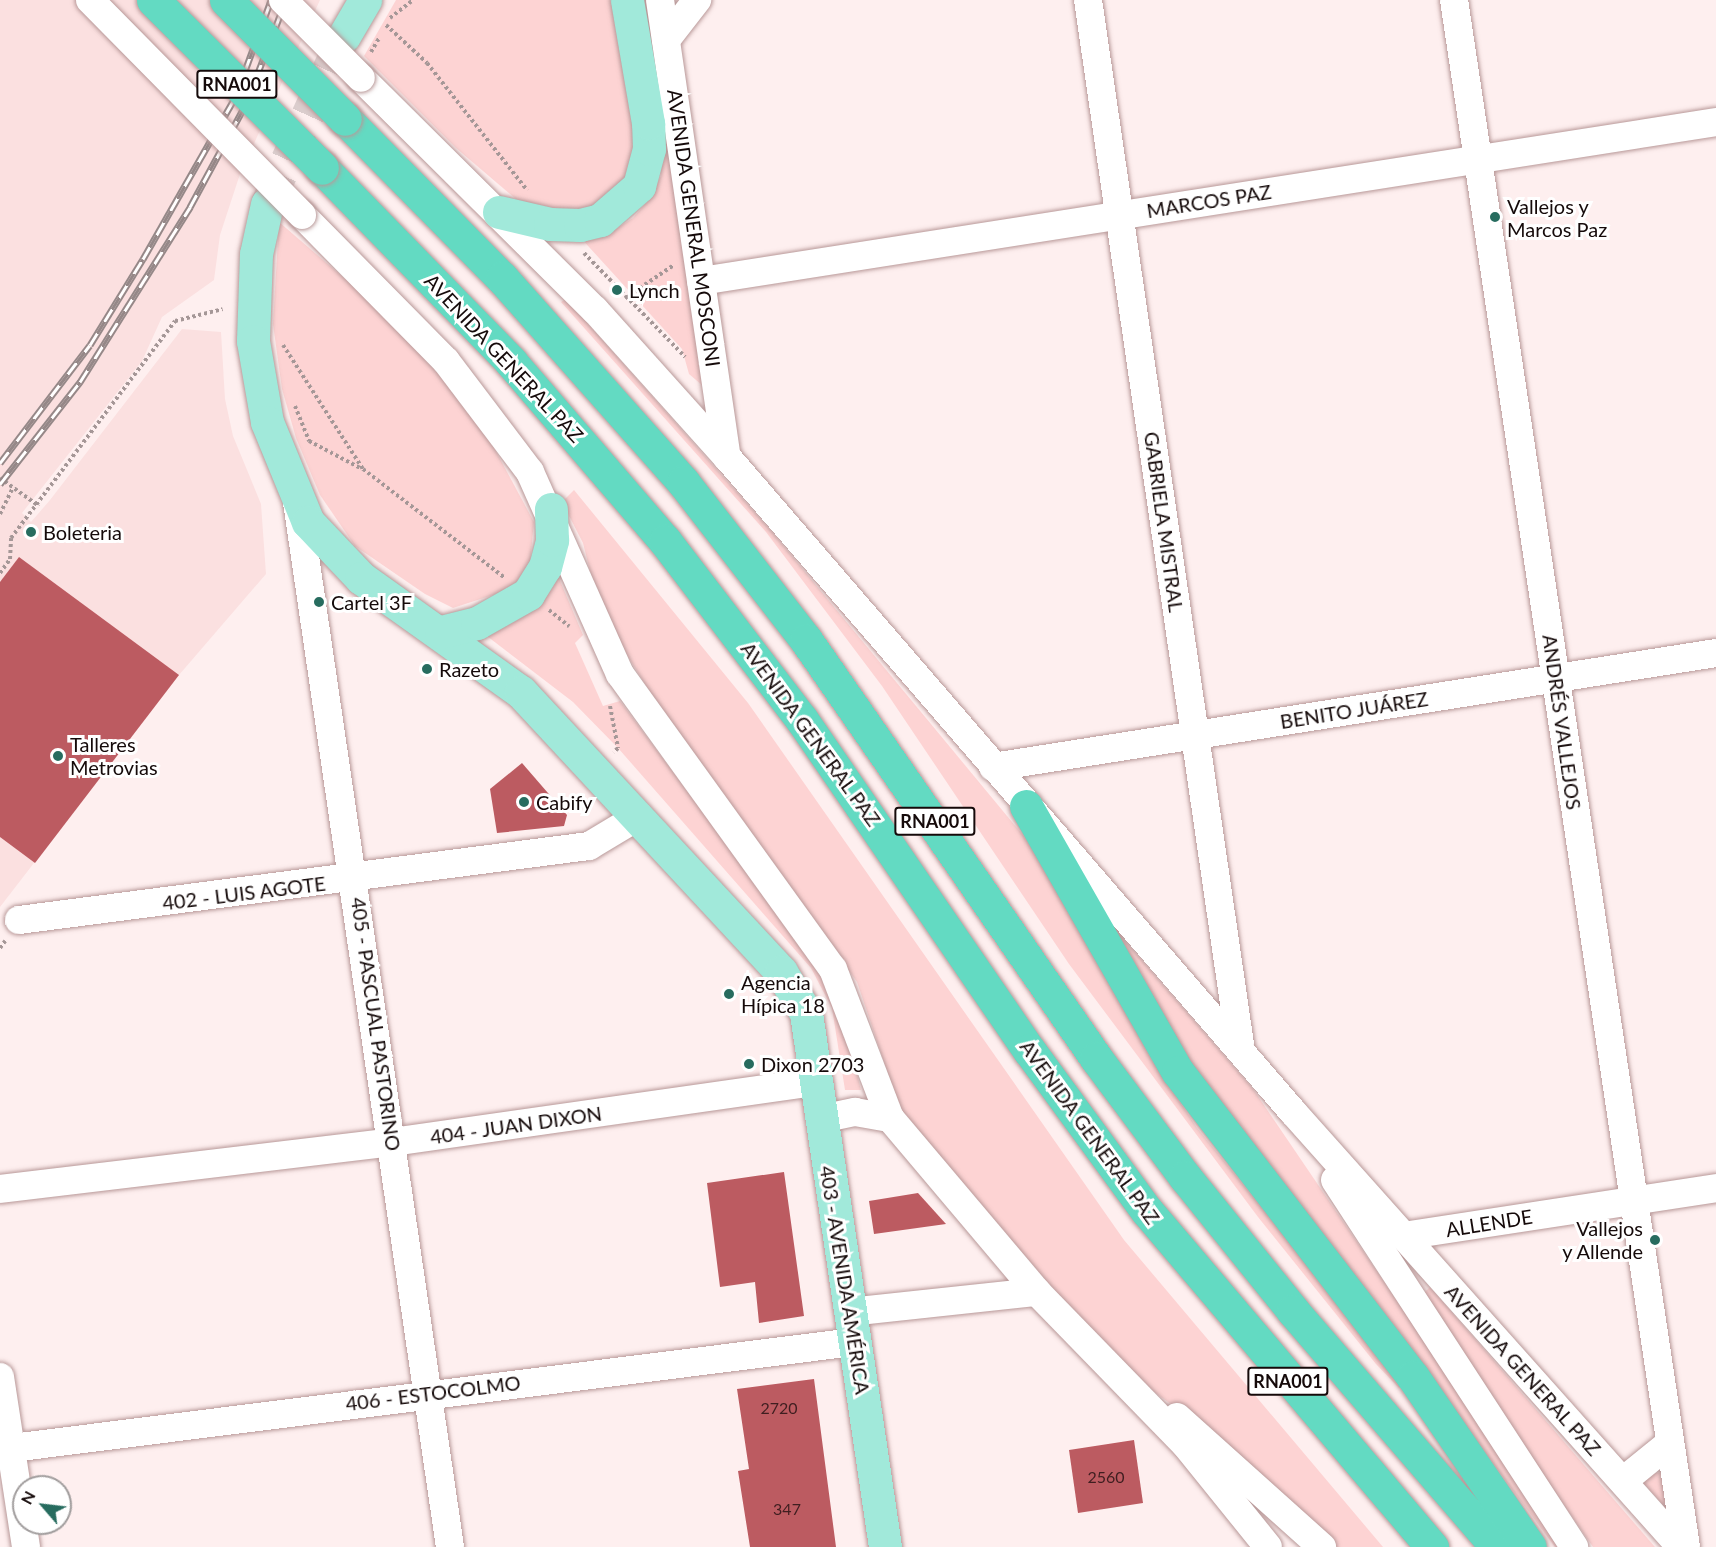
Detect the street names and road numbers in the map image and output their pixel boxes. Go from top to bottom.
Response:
road number: RNA001 [195,69,279,99]
street label: AVENIDA GENERAL MOSCONI [663,87,725,369]
street label: MARCOS PAZ [1145,179,1273,223]
street label: AVENIDA GENERAL PAZ [419,268,589,448]
street label: GABRIELA MISTRAL [1139,430,1189,614]
street label: ANDRÉS VALLEJOS [1538,632,1586,812]
street label: AVENIDA GENERAL PAZ [736,637,886,831]
street label: BENITO JUÁREZ [1278,686,1430,734]
road number: RNA001 [893,806,977,836]
street label: 402 - LUIS AGOTE [161,871,327,915]
street label: 405 - PASCUAL PASTORINO [346,895,406,1153]
street label: AVENIDA GENERAL PAZ [1015,1035,1165,1229]
street label: 404 - JUAN DIXON [428,1101,604,1149]
street label: 403 - AVENIDA AMÉRICA [815,1163,875,1397]
street label: ALLENDE [1444,1204,1534,1242]
street label: AVENIDA GENERAL PAZ [1439,1279,1607,1461]
road number: RNA001 [1246,1366,1330,1396]
street label: 406 - ESTOCOLMO [344,1370,522,1416]

